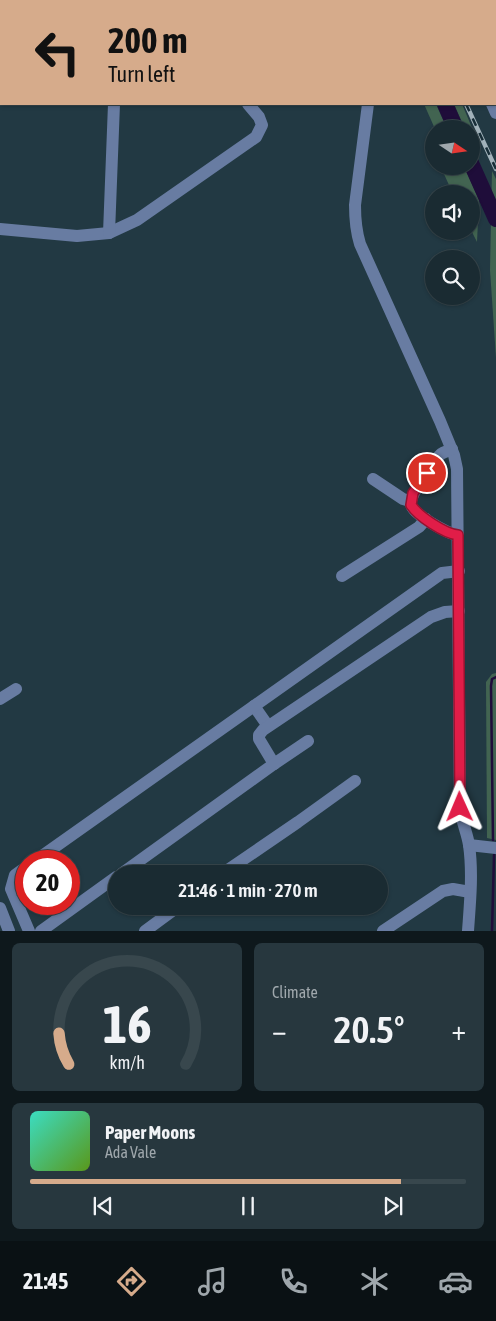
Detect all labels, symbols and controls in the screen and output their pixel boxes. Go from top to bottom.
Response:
icon: left [25,20,90,85]
text: 200 m [108,20,187,60]
text: Turn left [108,61,175,87]
north arrow [425,120,480,175]
map controls [425,120,480,305]
button: sound [425,185,480,240]
button: search [425,250,480,305]
pin [406,452,448,494]
icon: arrive [413,459,441,487]
position arrow [433,780,485,832]
speed limit sign: 20 [15,850,80,915]
text: 21:46 · 1 min · 270 m [178,879,318,901]
text: Climate [272,983,318,1001]
text: 16 [103,994,151,1054]
text: 20.5° [334,1008,404,1051]
text: − [272,1014,287,1046]
text: + [451,1014,466,1046]
text: km/h [109,1052,145,1073]
text: Paper Moons [105,1121,195,1143]
text: Ada Vale [105,1143,156,1161]
icon: previous [89,1192,117,1220]
icon: pause [234,1192,262,1220]
icon: next [379,1192,407,1220]
icon: directions [114,1264,149,1299]
icon: music [195,1264,230,1299]
icon: phone [276,1264,311,1299]
icon: climate [357,1264,392,1299]
icon: car [438,1264,473,1299]
text: 21:45 [23,1268,68,1294]

